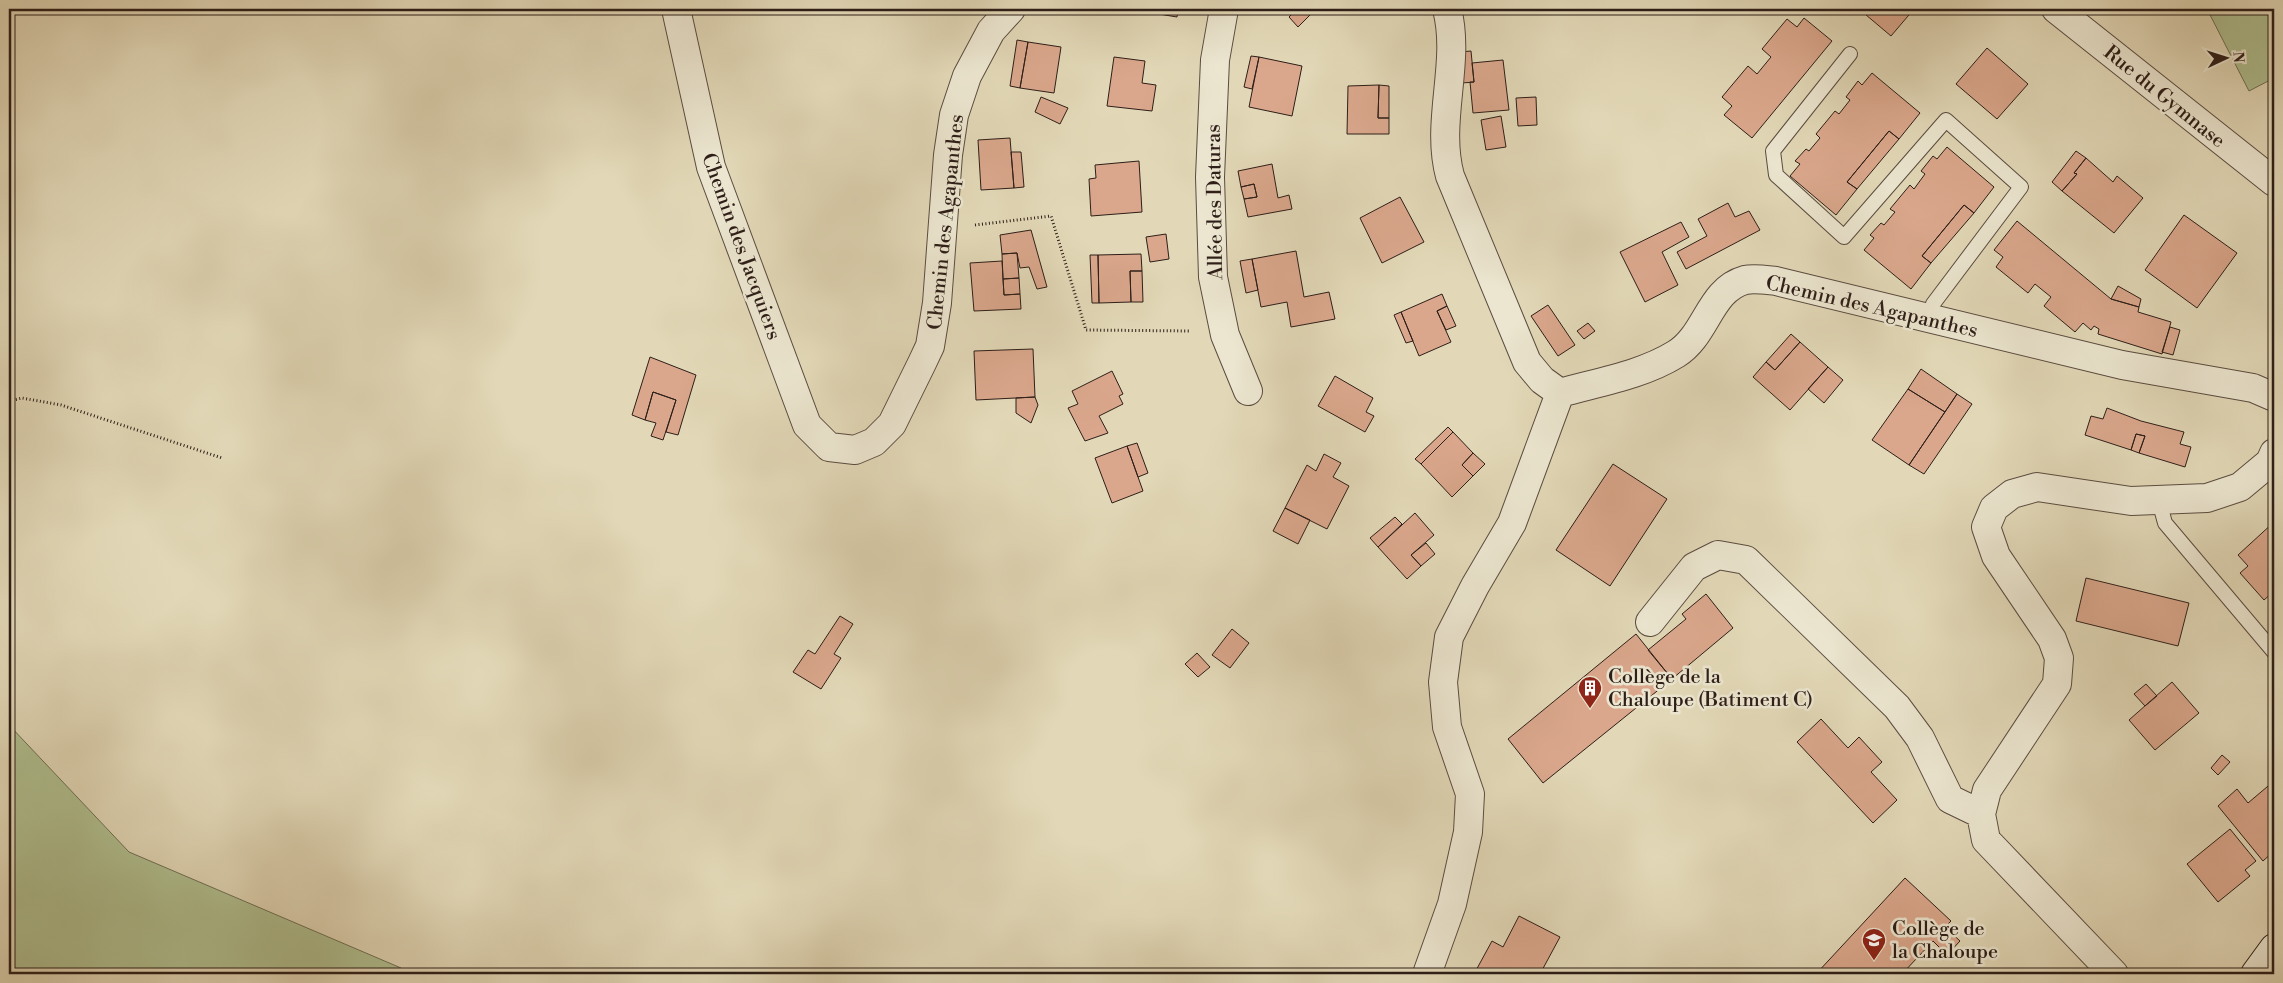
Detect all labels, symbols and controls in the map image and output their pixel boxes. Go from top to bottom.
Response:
north arrow [2200,32,2250,82]
street label: Rue du Gymnase [2098,41,2230,154]
text: N [2229,51,2247,63]
street label: Chemin des Agapanthes [923,113,970,331]
street label: Allée des Daturas [1202,124,1229,281]
street label: Chemin des Jacquiers [695,150,786,343]
street label: Chemin des Agapanthes [1763,271,1980,344]
place label: Collège de la Chaloupe (Batiment C) [1608,665,1813,713]
building icon: Collège de la Chaloupe (Batiment C) [1577,675,1603,709]
place label: Collège de la Chaloupe [1892,917,1998,965]
school or university icon: Collège de la Chaloupe [1861,927,1887,961]

